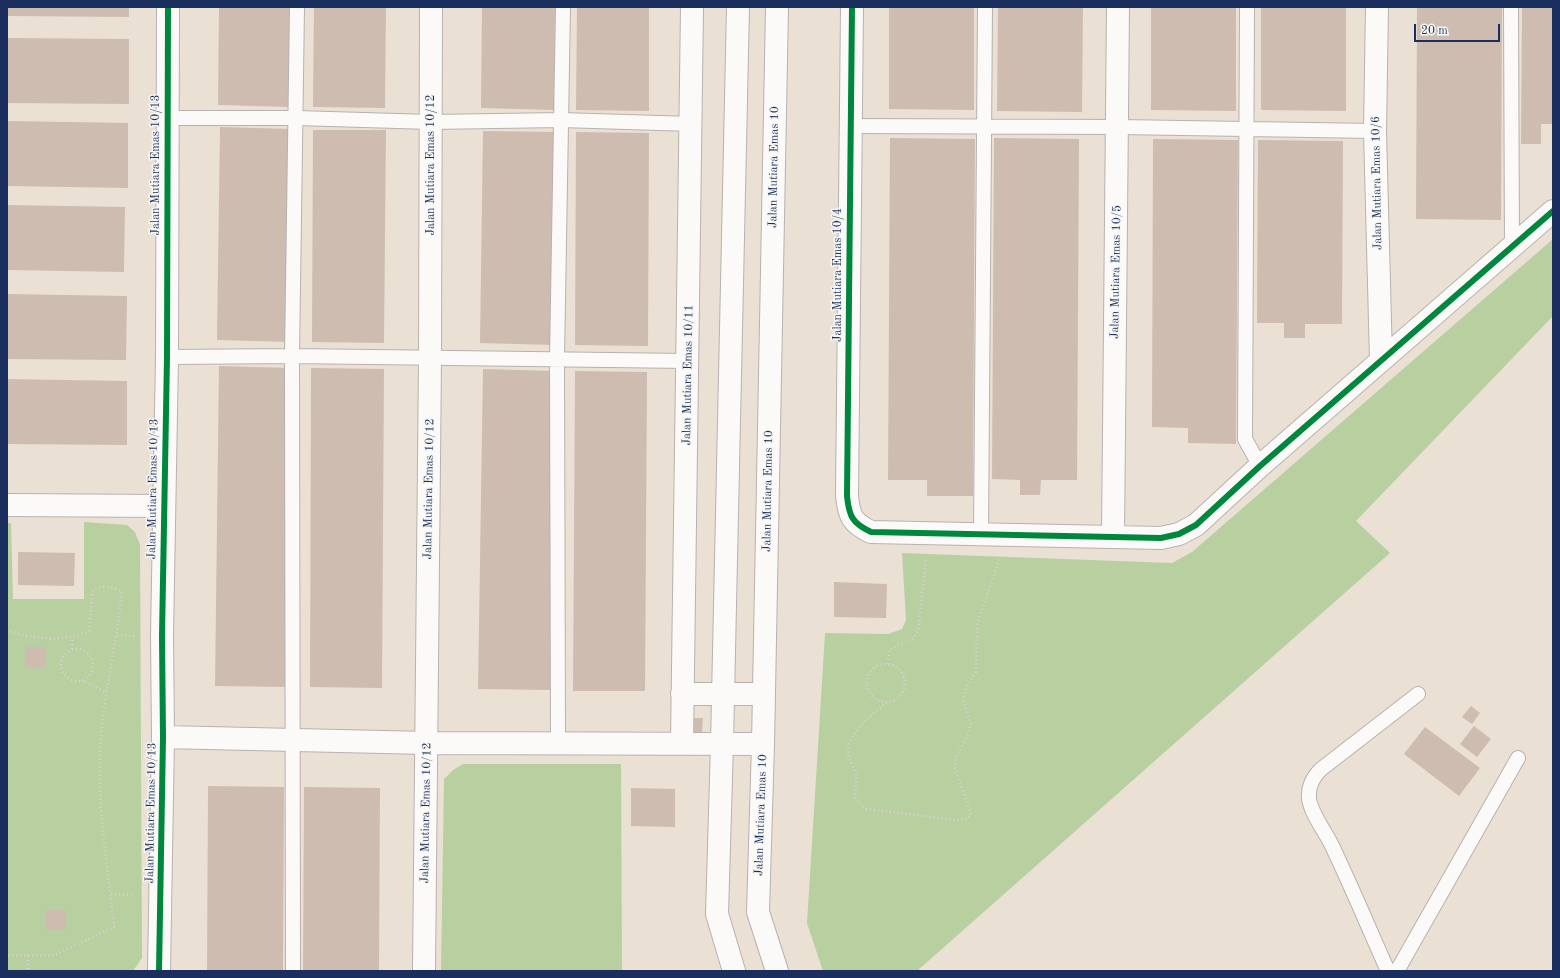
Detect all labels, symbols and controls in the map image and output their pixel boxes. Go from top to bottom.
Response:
scale bar [1416,16,1502,42]
text: 20 m [1421,25,1448,37]
street label: Jalan Mutiara Emas 10/13 [149,95,163,235]
street label: Jalan Mutiara Emas 10/12 [424,95,438,235]
street label: Jalan Mutiara Emas 10 [766,106,782,228]
street label: Jalan Mutiara Emas 10/6 [1369,116,1385,250]
street label: Jalan Mutiara Emas 10/5 [1108,205,1124,339]
street label: Jalan Mutiara Emas 10/4 [831,208,845,342]
street label: Jalan Mutiara Emas 10/11 [680,304,696,446]
street label: Jalan Mutiara Emas 10/13 [145,418,161,560]
street label: Jalan Mutiara Emas 10/12 [421,418,437,560]
street label: Jalan Mutiara Emas 10 [760,430,776,552]
street label: Jalan Mutiara Emas 10/13 [143,742,159,884]
street label: Jalan Mutiara Emas 10/12 [418,742,434,884]
street label: Jalan Mutiara Emas 10 [752,754,770,876]

